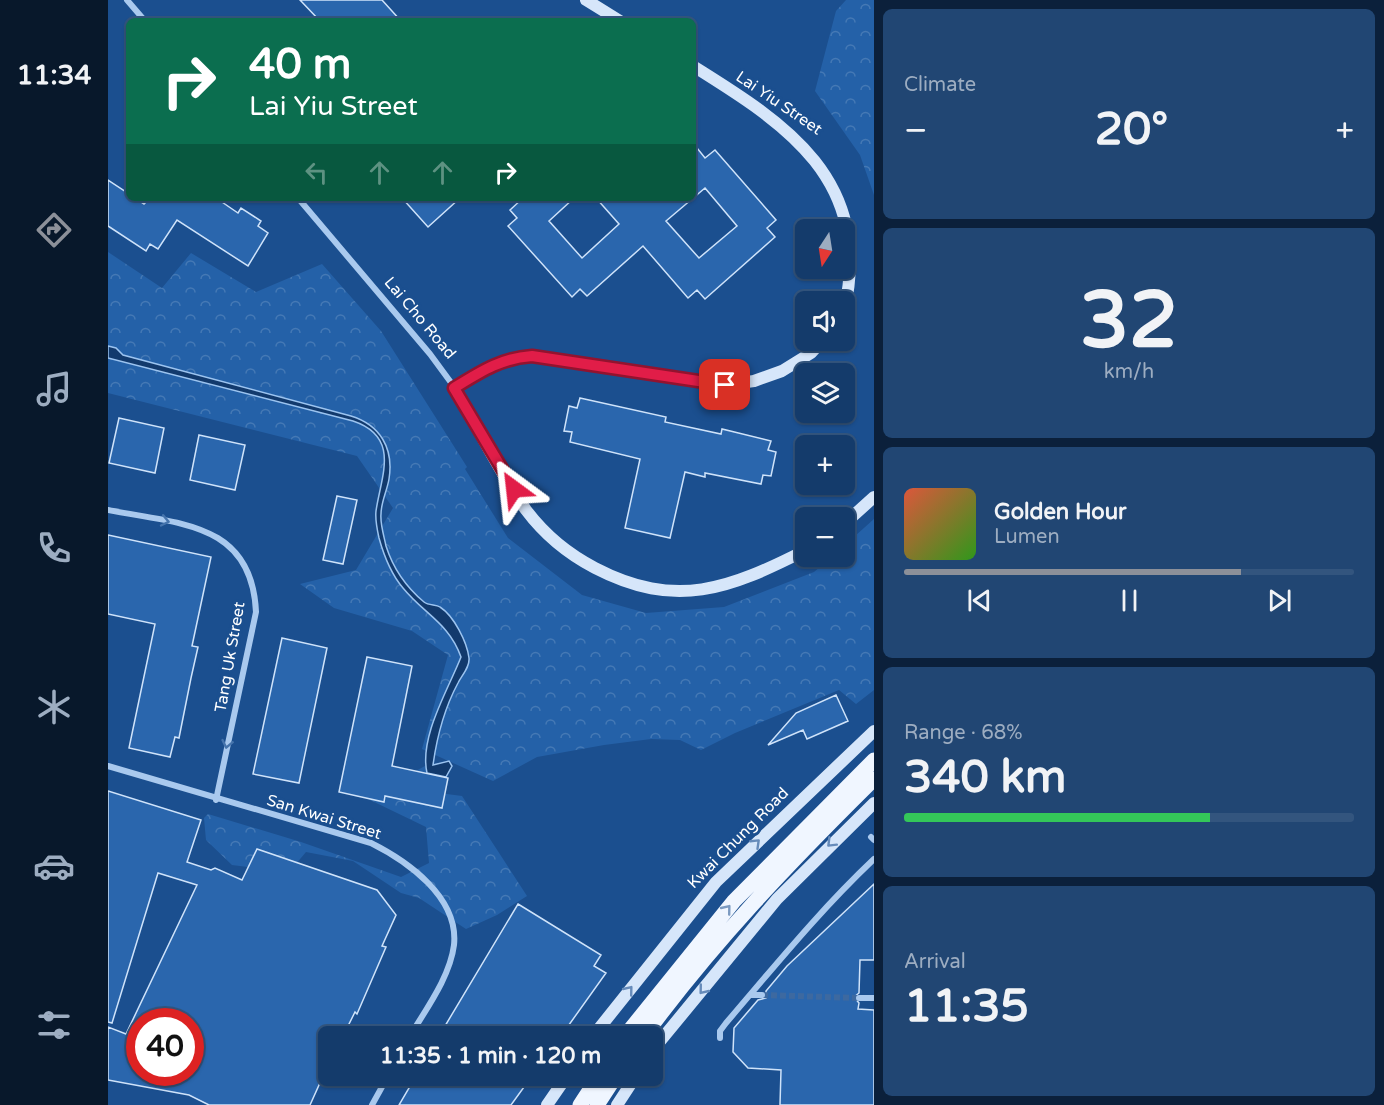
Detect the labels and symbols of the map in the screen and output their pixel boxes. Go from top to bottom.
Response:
street label: Lai Yiu Street [732,67,826,139]
north arrow [795,219,855,279]
street label: Lai Cho Road [380,273,460,363]
pin [699,359,750,410]
position arrow [482,457,546,521]
one-way arrow [160,514,170,527]
street label: Tang Uk Street [210,600,250,714]
one-way arrow [222,739,235,749]
street label: Kwai Chung Road [683,783,793,893]
street label: San Kwai Street [264,790,384,844]
one-way arrow [828,836,839,847]
one-way arrow [749,840,760,851]
one-way arrow [720,905,731,916]
one-way arrow [699,983,710,994]
one-way arrow [621,986,632,997]
speed limit sign: 40 [126,1008,204,1086]

